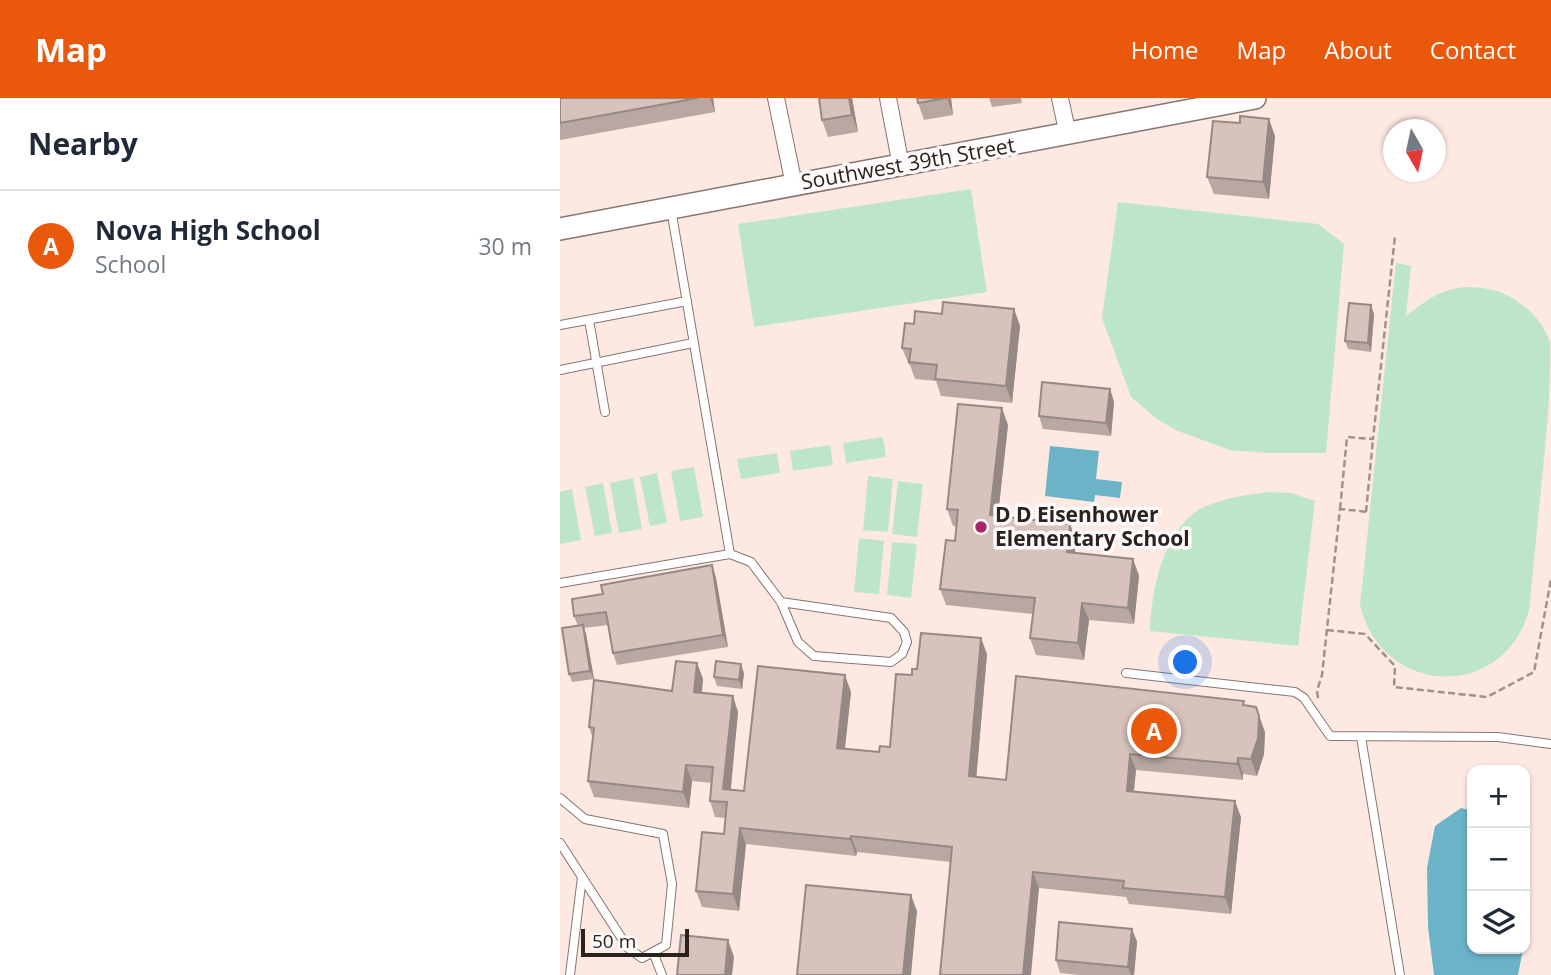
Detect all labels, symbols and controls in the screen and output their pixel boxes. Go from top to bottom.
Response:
text: Map [35,27,107,72]
text: Home [1131,33,1199,66]
text: Map [1237,33,1286,66]
text: About [1324,33,1392,66]
text: Contact [1430,33,1516,66]
north arrow [1383,119,1446,182]
text: Nearby [28,123,138,164]
street label: Southwest 39th Street [799,130,1017,196]
text: Nova High School [95,212,321,248]
text: A [43,230,59,262]
text: 30 m [478,230,532,262]
text: School [95,248,166,280]
place label: D D Eisenhower Elementary School [995,500,1190,552]
marker: D D Eisenhower Elementary School [973,519,989,535]
your location [1168,645,1202,679]
pin: A [1131,705,1177,757]
map controls [1467,765,1530,954]
button: + [1467,765,1530,828]
button: − [1467,828,1530,891]
button: layers [1467,891,1530,954]
scale bar [581,926,690,958]
text: 50 m [592,928,636,954]

